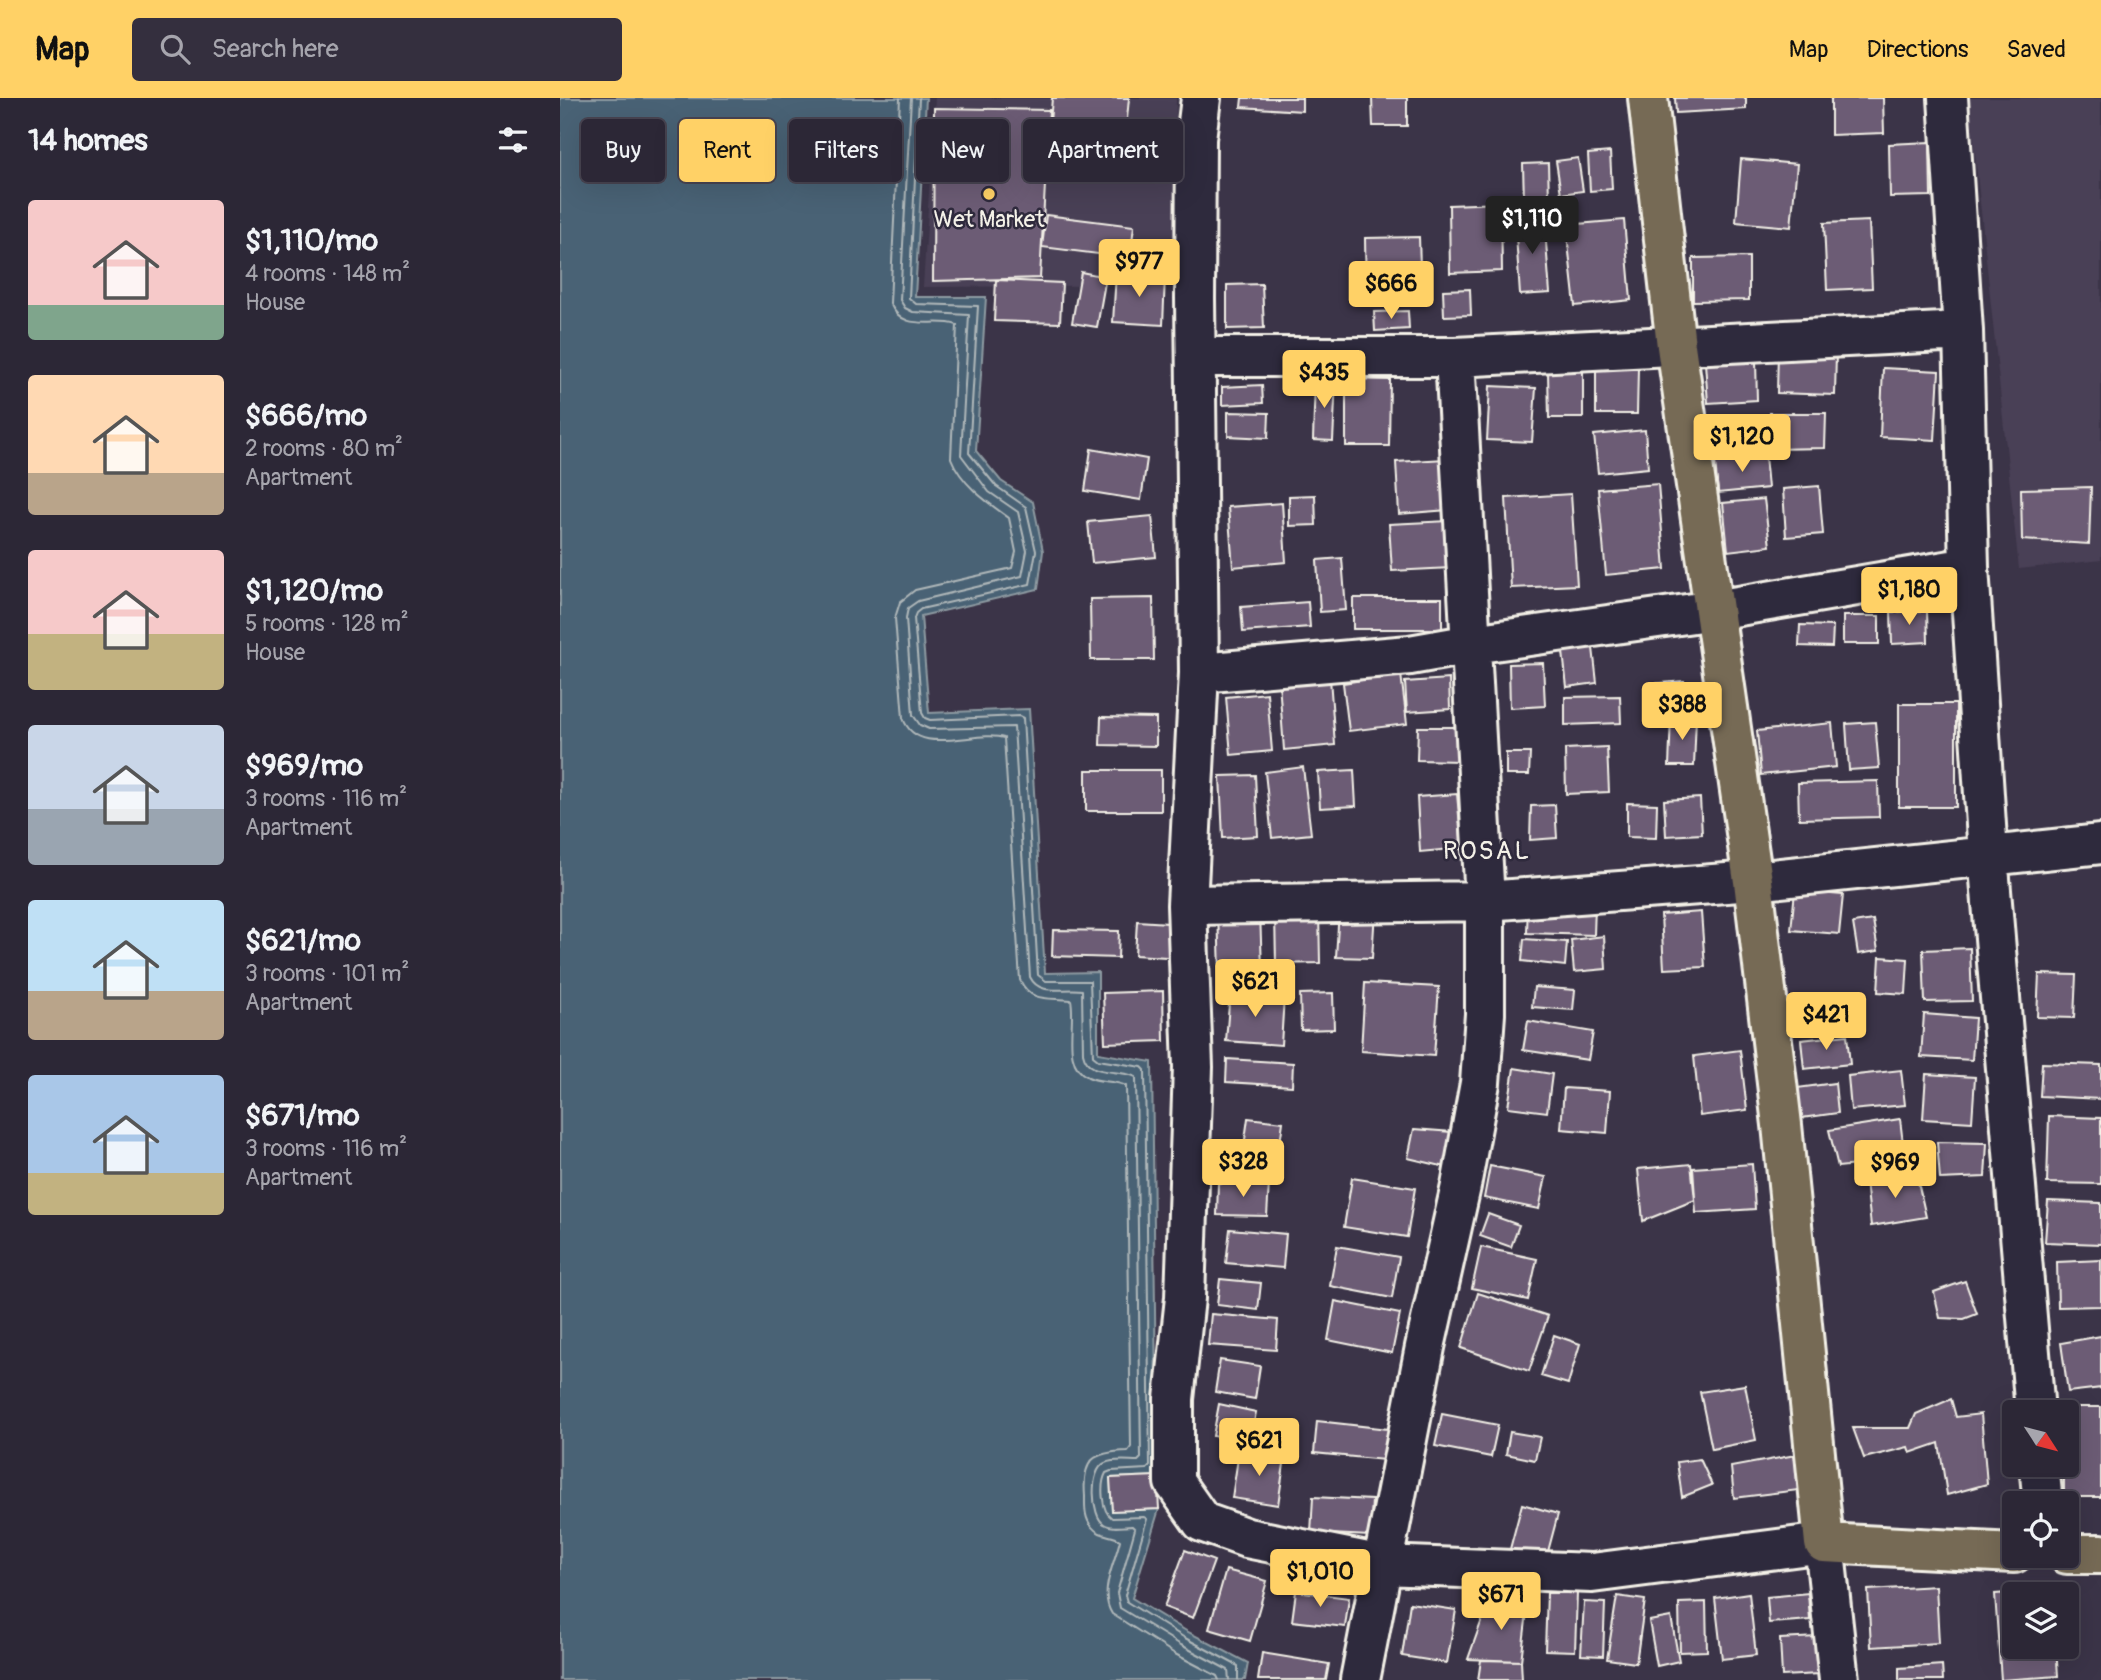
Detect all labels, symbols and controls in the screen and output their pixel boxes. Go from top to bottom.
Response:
search box [132,18,622,81]
text: Map [35,29,90,70]
icon: search [156,30,194,68]
text: Search here [212,33,339,65]
text: Map [1789,35,1829,64]
text: Directions [1867,35,1968,64]
text: Saved [2006,35,2066,64]
chip: Buy [581,119,665,182]
chip: Rent [679,119,775,182]
chip: Filters [789,119,902,182]
chip: New [916,119,1009,182]
chip: Apartment [1023,119,1183,182]
icon: filters [494,121,532,159]
text: 14 homes [28,122,148,159]
marker: Wet Market [981,186,997,202]
pin: $1,110 [1475,197,1589,256]
text: $1,110 [1502,204,1563,233]
place label: Wet Market [934,205,1045,234]
text: $1,110/mo [245,222,378,259]
icon: home [84,228,168,312]
pin: $977 [1098,240,1180,299]
text: $977 [1115,247,1163,276]
text: 4 rooms · 148 m² [245,259,410,288]
pin: $666 [1350,262,1432,321]
text: $666 [1365,269,1417,298]
text: House [245,288,305,317]
pin: $435 [1283,350,1365,410]
text: $435 [1298,358,1350,387]
text: $666/mo [245,397,367,434]
icon: home [84,403,168,487]
pin: $1,120 [1685,414,1799,474]
text: $1,120 [1710,422,1774,451]
text: 2 rooms · 80 m² [245,434,403,463]
text: Apartment [245,463,352,492]
pin: $1,180 [1852,568,1966,627]
text: $1,120/mo [245,572,383,609]
text: $1,180 [1877,575,1941,604]
icon: home [84,578,168,662]
text: 5 rooms · 128 m² [245,609,409,638]
text: House [245,638,305,667]
pin: $388 [1641,682,1723,742]
text: $388 [1658,690,1706,719]
text: $969/mo [245,747,363,784]
icon: home [84,753,168,837]
text: 3 rooms · 116 m² [245,784,407,813]
text: Apartment [245,813,352,842]
district label: ROSAL [1443,835,1531,867]
text: $621/mo [245,922,361,959]
icon: home [84,928,168,1012]
text: 3 rooms · 101 m² [245,959,409,988]
pin: $621 [1214,960,1296,1019]
text: $621 [1231,967,1279,996]
text: Apartment [245,988,352,1017]
pin: $421 [1785,992,1867,1052]
text: $421 [1802,1000,1850,1029]
text: $671/mo [245,1097,360,1134]
icon: home [84,1103,168,1187]
text: 3 rooms · 116 m² [245,1134,407,1163]
pin: $328 [1202,1140,1284,1199]
pin: $969 [1854,1140,1936,1200]
text: $328 [1218,1147,1268,1176]
text: $969 [1870,1148,1920,1177]
text: Apartment [245,1163,352,1192]
north arrow [2002,1400,2079,1477]
map controls [2002,1400,2079,1659]
pin: $621 [1218,1418,1300,1478]
text: $621 [1235,1426,1283,1455]
button: locate [2002,1491,2079,1568]
pin: $1,010 [1263,1550,1377,1609]
text: $1,010 [1286,1557,1354,1586]
pin: $671 [1460,1572,1542,1632]
text: $671 [1478,1580,1524,1609]
button: layers [2002,1582,2079,1659]

